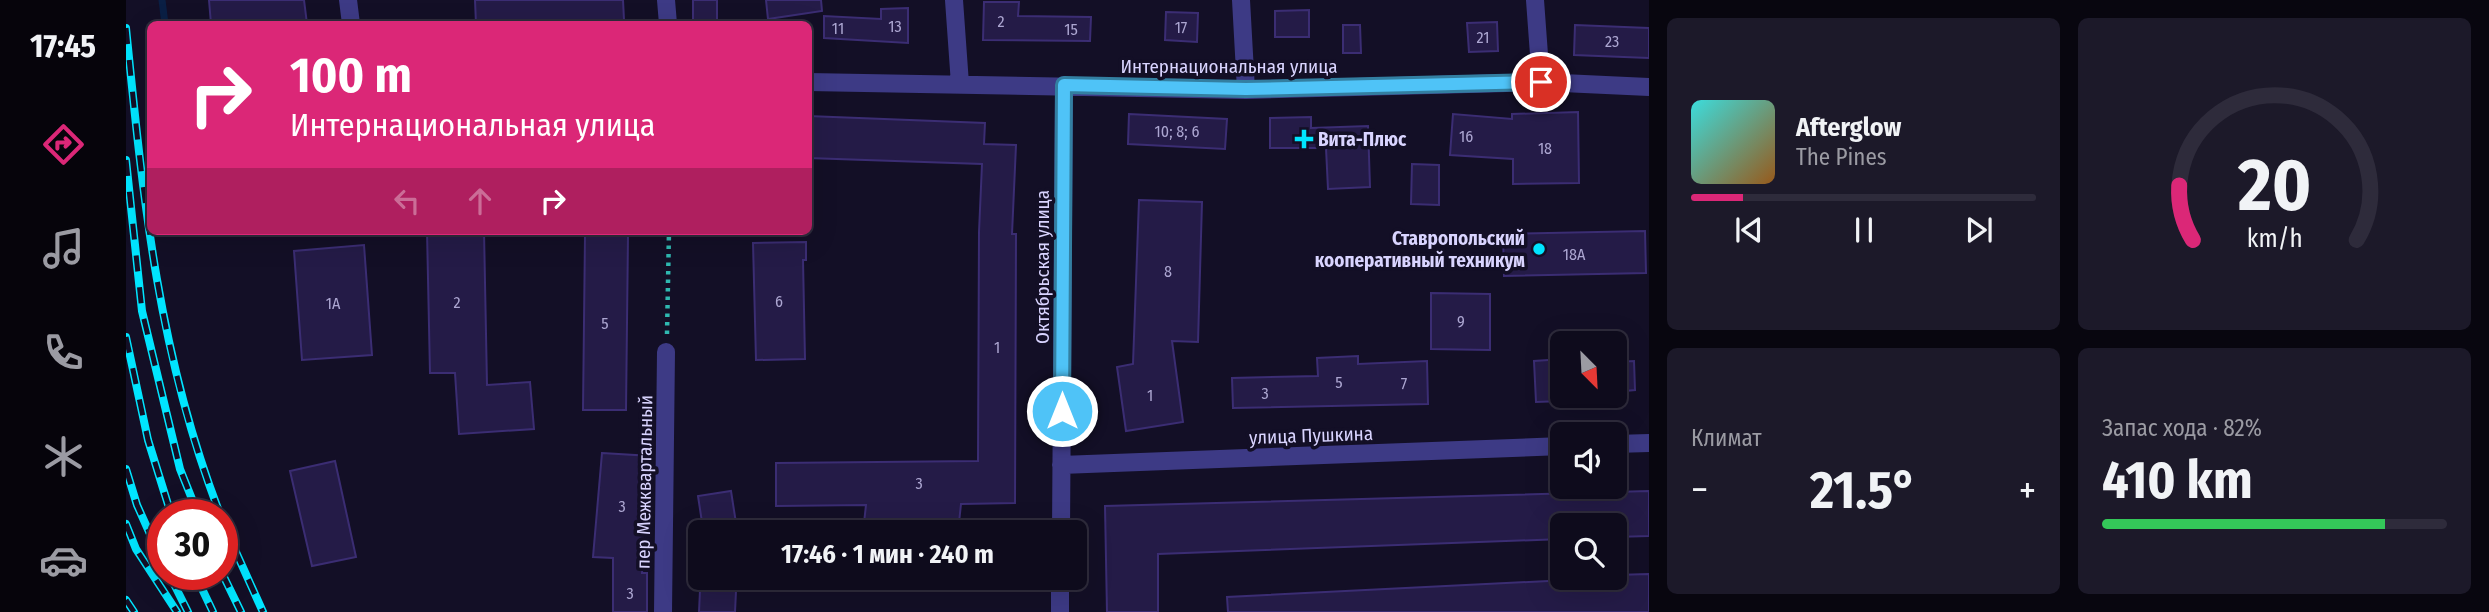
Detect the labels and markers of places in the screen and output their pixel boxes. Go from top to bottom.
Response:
pin [1511,52,1571,112]
place label: Вита-Плюс [1318,128,1407,151]
marker: Вита-Плюс [1296,131,1312,147]
place label: Ставропольский кооперативный техникум [1315,227,1525,272]
marker: Ставропольский кооперативный техникум [1531,241,1547,257]

